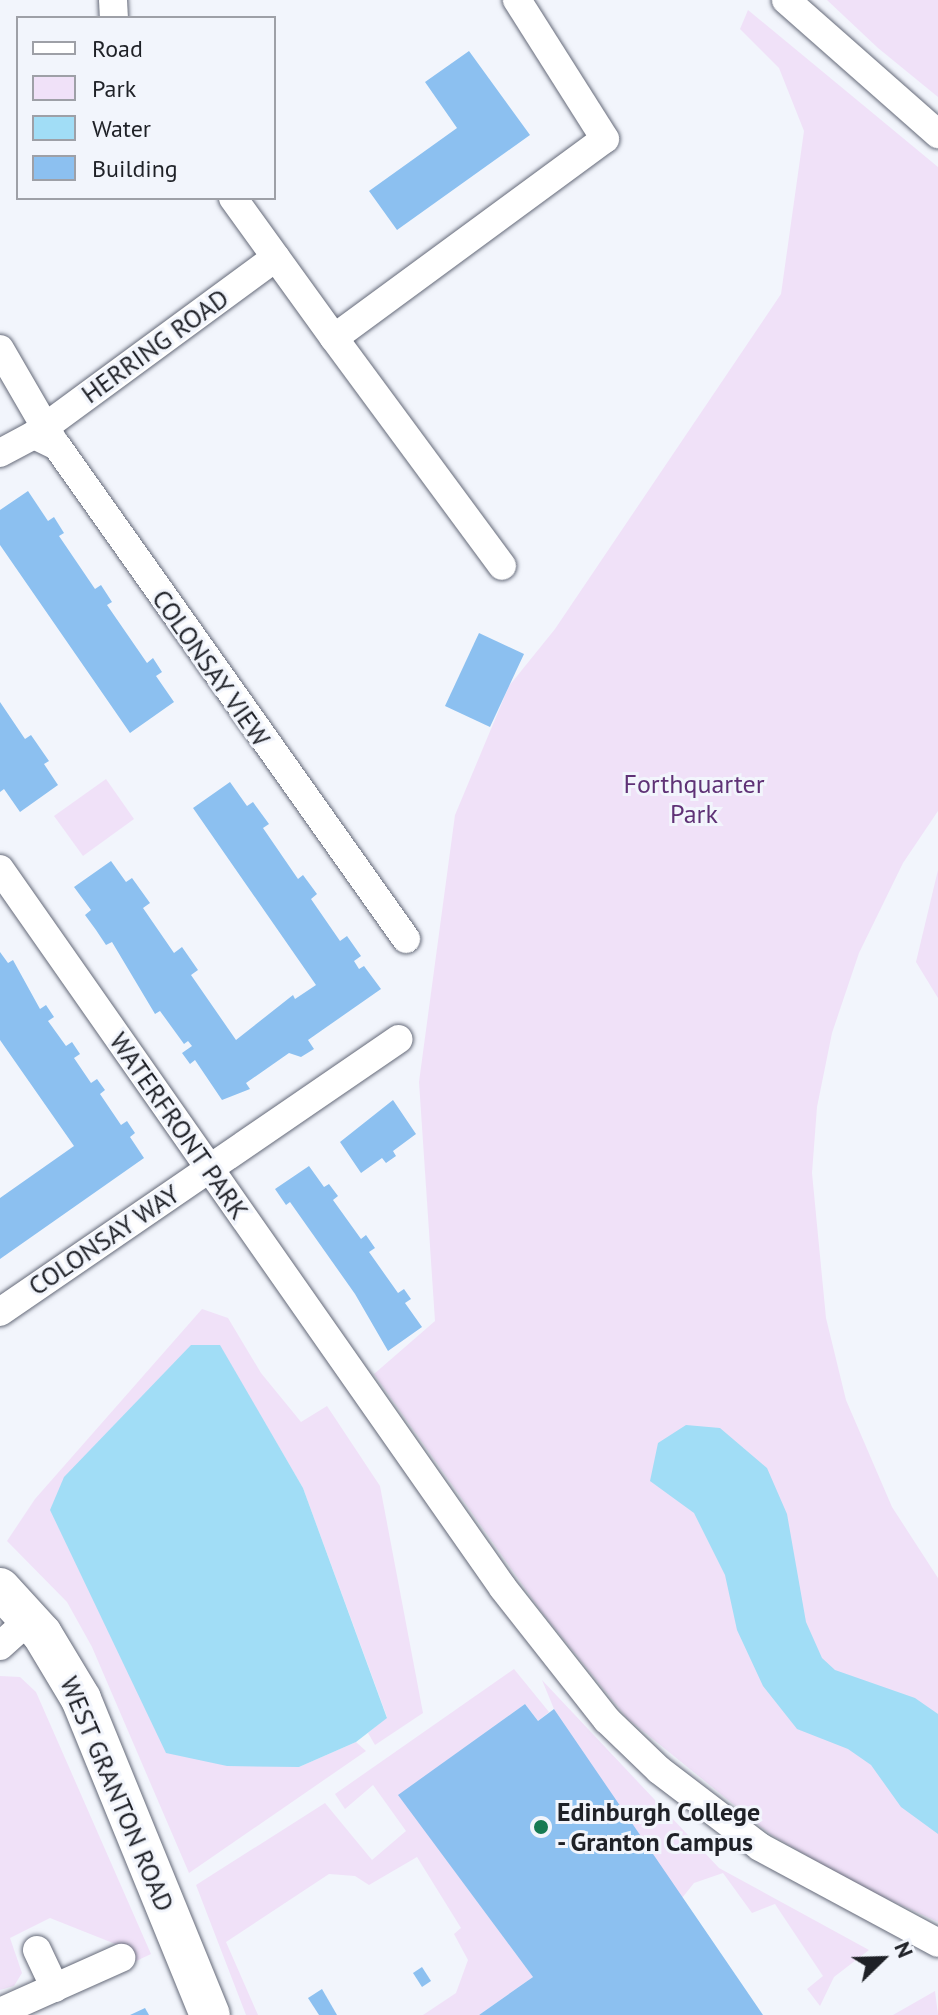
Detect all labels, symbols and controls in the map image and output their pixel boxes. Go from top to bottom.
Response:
legend [16,16,276,200]
text: Road [92,33,143,64]
text: Park [92,73,136,104]
text: Water [92,113,151,144]
text: Building [92,153,178,184]
street label: HERRING ROAD [75,282,235,410]
street label: COLONSAY VIEW [145,583,277,753]
park label: Forthquarter Park [623,768,765,830]
street label: WATERFRONT PARK [103,1026,255,1226]
street label: COLONSAY WAY [22,1178,186,1302]
street label: WEST GRANTON ROAD [53,1671,181,1917]
place label: Edinburgh College - Granton Campus [557,1796,761,1858]
marker: Edinburgh College - Granton Campus [532,1818,550,1836]
north arrow [842,1919,922,1999]
text: N [888,1937,920,1962]

